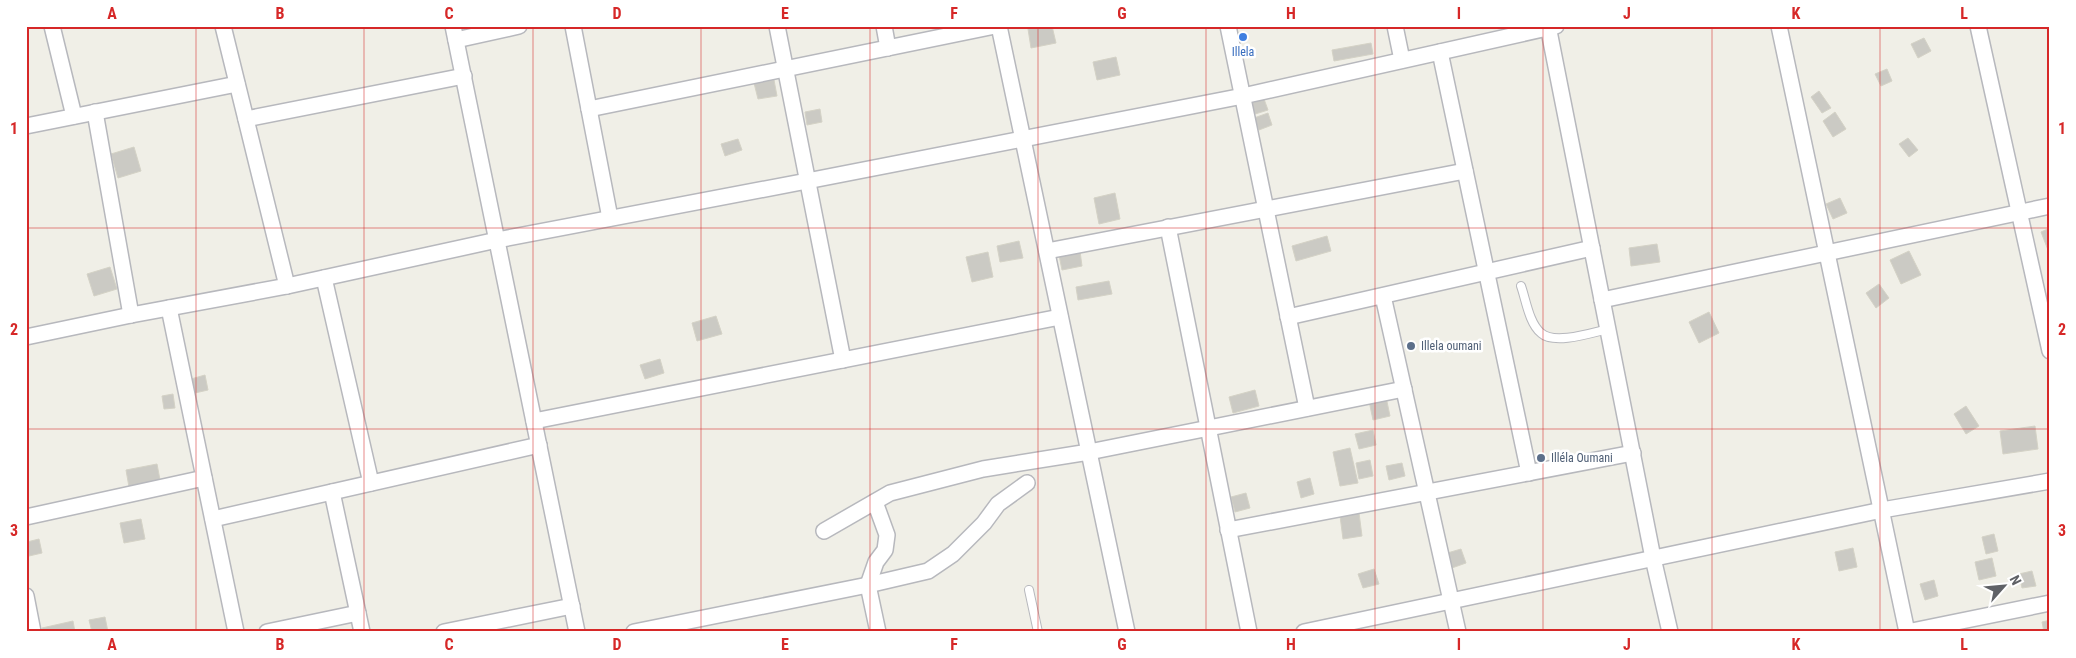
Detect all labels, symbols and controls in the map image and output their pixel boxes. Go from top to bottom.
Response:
text: A [107,4,117,23]
text: B [276,4,285,23]
text: C [444,4,454,23]
text: D [612,4,622,23]
text: E [781,4,789,23]
text: F [950,4,958,23]
text: G [1117,4,1127,23]
text: H [1286,4,1296,23]
text: I [1457,4,1461,23]
text: J [1623,4,1631,23]
text: K [1792,4,1801,23]
text: L [1960,4,1968,23]
marker: Illela [1237,31,1249,43]
place label: Illela [1232,45,1255,59]
text: 1 [10,119,18,138]
text: 1 [2058,119,2066,138]
text: 2 [10,320,18,339]
text: 2 [2058,320,2066,339]
place label: Illela oumani [1421,339,1482,353]
marker: Illela oumani [1405,340,1417,352]
place label: Illéla Oumani [1551,451,1613,465]
marker: Illéla Oumani [1535,452,1547,464]
text: 3 [10,521,18,540]
text: 3 [2058,521,2066,540]
north arrow [1978,560,2028,610]
text: N [2007,573,2025,588]
text: A [107,635,117,654]
text: B [276,635,285,654]
text: C [444,635,454,654]
text: D [612,635,622,654]
text: E [781,635,789,654]
text: F [950,635,958,654]
text: G [1117,635,1127,654]
text: H [1286,635,1296,654]
text: I [1457,635,1461,654]
text: J [1623,635,1631,654]
text: K [1792,635,1801,654]
text: L [1960,635,1968,654]

